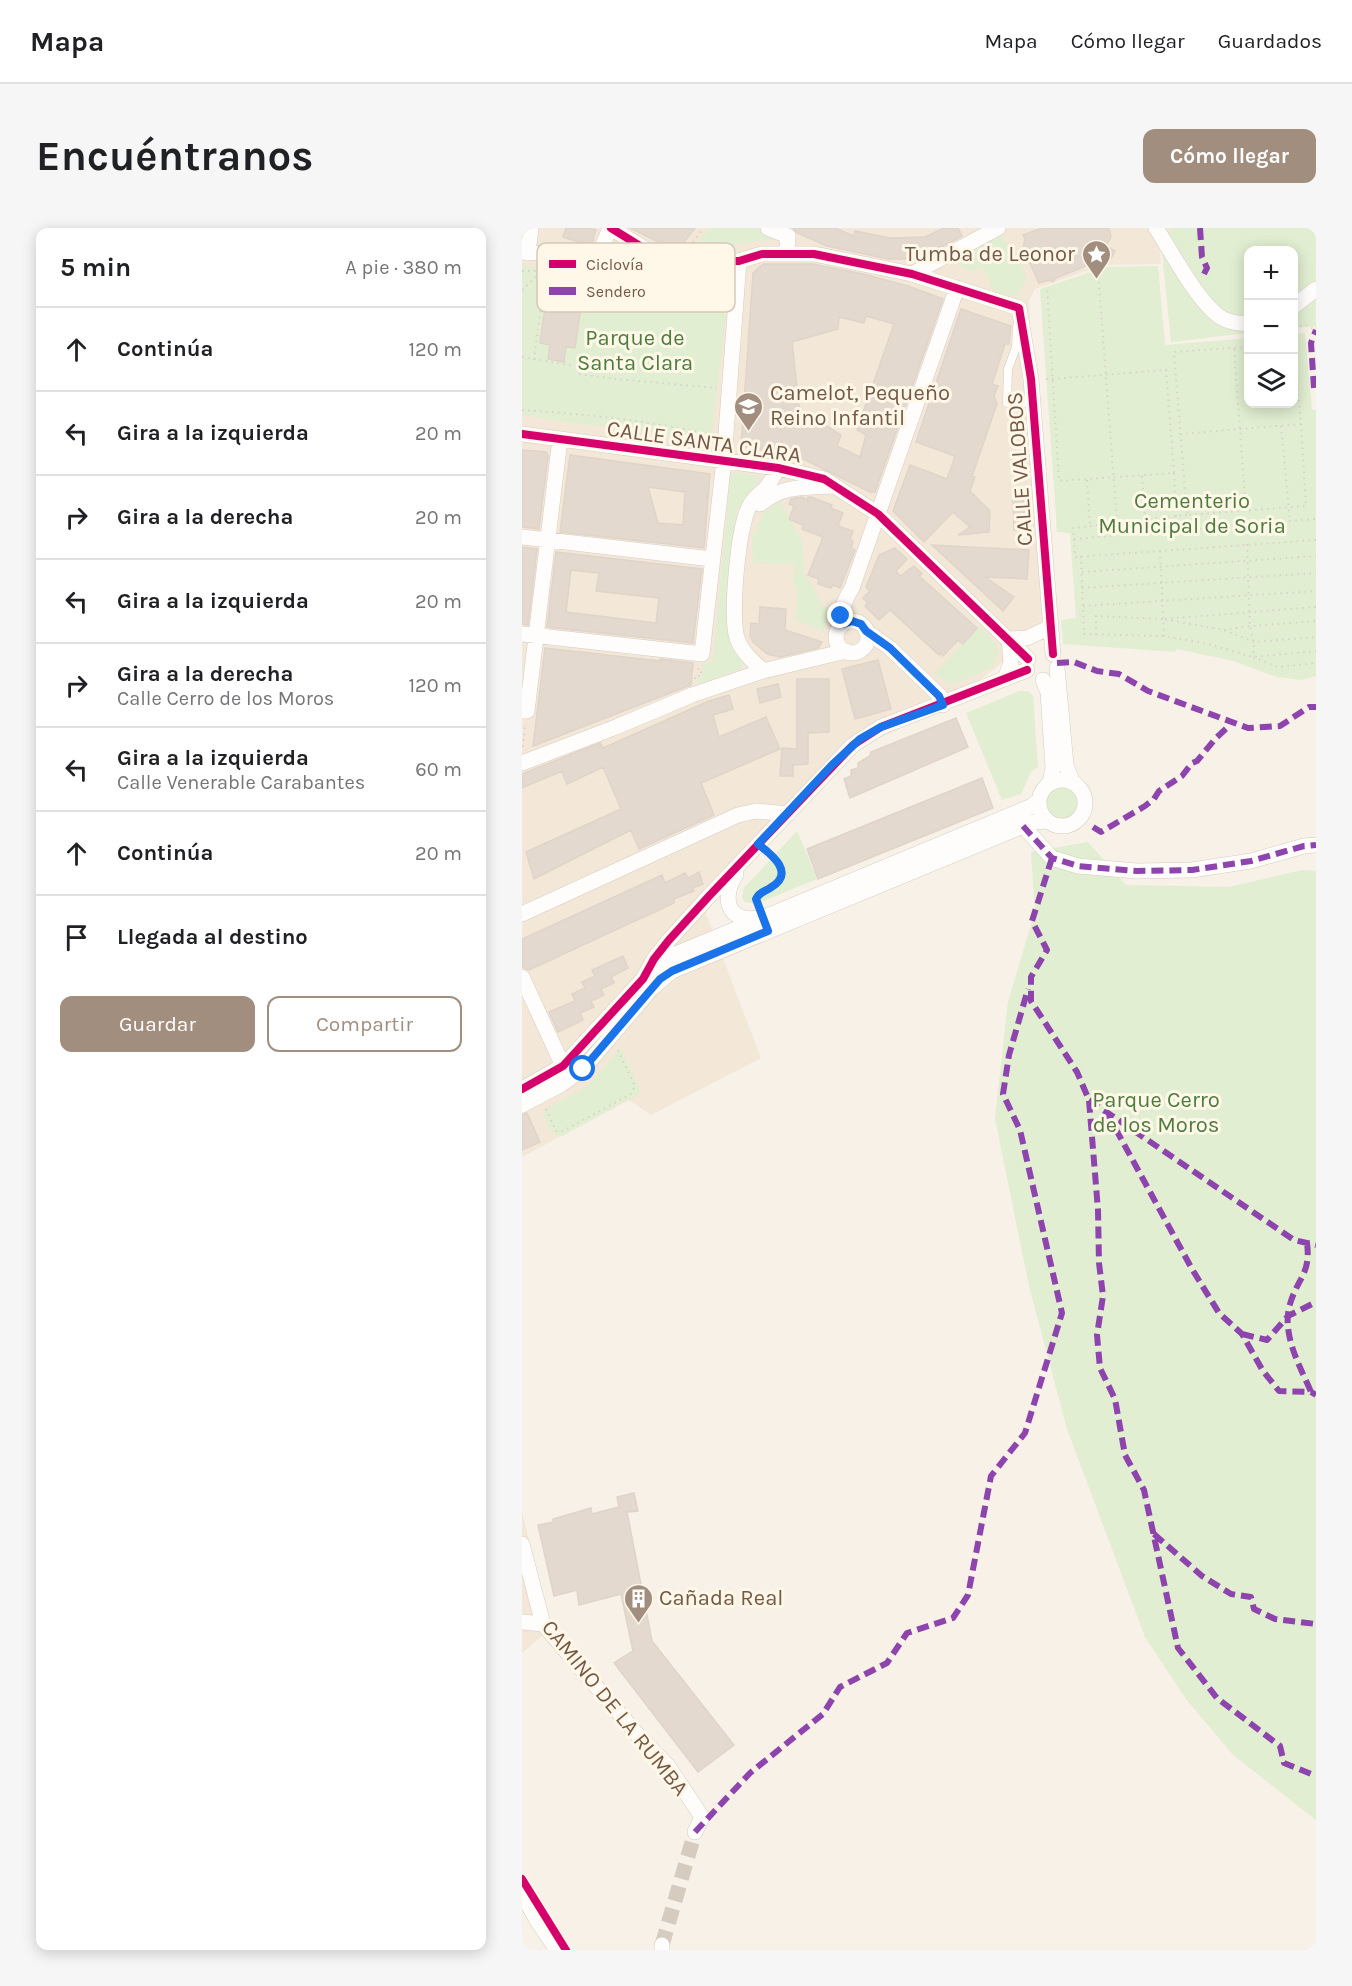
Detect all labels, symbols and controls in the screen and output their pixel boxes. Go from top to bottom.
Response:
text: Mapa [30,25,104,58]
text: Mapa [984,29,1038,53]
text: Cómo llegar [1071,29,1185,53]
text: Guardados [1218,29,1322,53]
button: Cómo llegar [1143,129,1316,183]
text: Encuéntranos [36,131,314,181]
place icon: Tumba de Leonor [1080,238,1112,280]
place label: Tumba de Leonor [905,241,1075,267]
legend [537,243,735,312]
map controls [1244,246,1298,408]
button: + [1244,246,1298,300]
text: 5 min [60,252,131,283]
text: Ciclovía [586,255,644,274]
text: A pie · 380 m [345,256,462,279]
text: Sendero [586,282,646,301]
button: − [1244,300,1298,354]
park label: Parque de Santa Clara [577,325,693,376]
icon: ahead [60,333,93,366]
text: Continúa [117,336,213,362]
text: 120 m [408,338,462,361]
button: layers [1244,354,1298,408]
place label: Camelot, Pequeño Reino Infantil [770,380,950,431]
school or university icon: Camelot, Pequeño Reino Infantil [733,390,765,432]
street label: CALLE VALOBOS [1002,391,1038,547]
street label: CALLE SANTA CLARA [605,416,803,469]
icon: left [60,417,93,450]
text: Gira a la izquierda [117,420,309,446]
text: 20 m [415,422,462,445]
park label: Cementerio Municipal de Soria [1098,488,1286,539]
icon: right [60,501,93,534]
text: Gira a la derecha [117,504,293,530]
text: 20 m [415,506,462,529]
icon: left [60,585,93,618]
text: Gira a la izquierda [117,588,309,614]
text: 20 m [415,590,462,613]
route end [827,602,853,628]
text: Gira a la derecha [117,661,293,687]
icon: right [60,669,93,702]
text: 120 m [408,674,462,697]
text: Calle Cerro de los Moros [117,687,334,710]
text: Gira a la izquierda [117,745,309,771]
icon: left [60,753,93,786]
text: 60 m [415,758,462,781]
text: Calle Venerable Carabantes [117,771,365,794]
icon: ahead [60,837,93,870]
text: Continúa [117,840,213,866]
text: 20 m [415,842,462,865]
icon: arrive [60,921,93,954]
text: Llegada al destino [117,924,308,950]
button: Guardar [60,996,255,1052]
button: Compartir [267,996,462,1052]
route start [569,1055,595,1081]
park label: Parque Cerro de los Moros [1092,1087,1220,1138]
building icon: Cañada Real [622,1582,654,1624]
place label: Cañada Real [659,1585,783,1611]
street label: CAMINO DE LA RUMBA [536,1615,694,1801]

